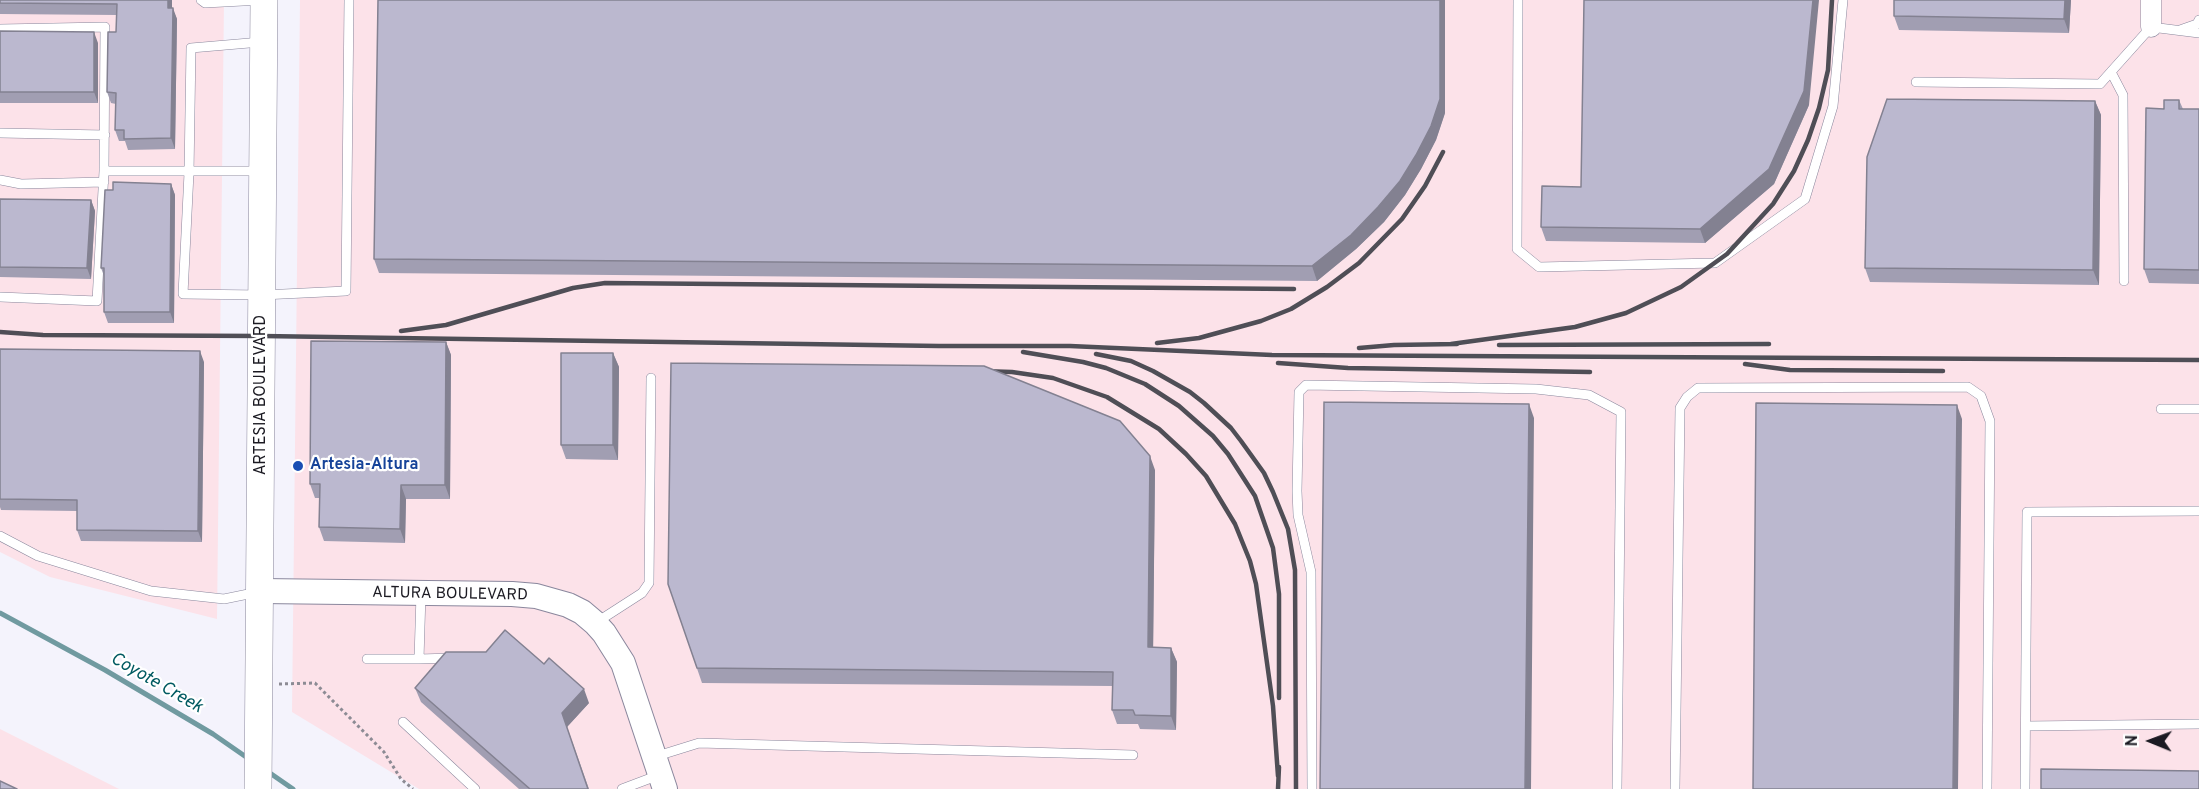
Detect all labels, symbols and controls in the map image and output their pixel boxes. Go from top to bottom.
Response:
street label: ARTESIA BOULEVARD [252,315,272,475]
place label: Artesia-Altura [310,456,418,476]
marker: Artesia-Altura [291,459,305,473]
street label: ALTURA BOULEVARD [372,584,528,606]
water label: Coyote Creek [106,649,206,719]
north arrow [2121,711,2181,771]
text: N [2123,735,2143,747]

